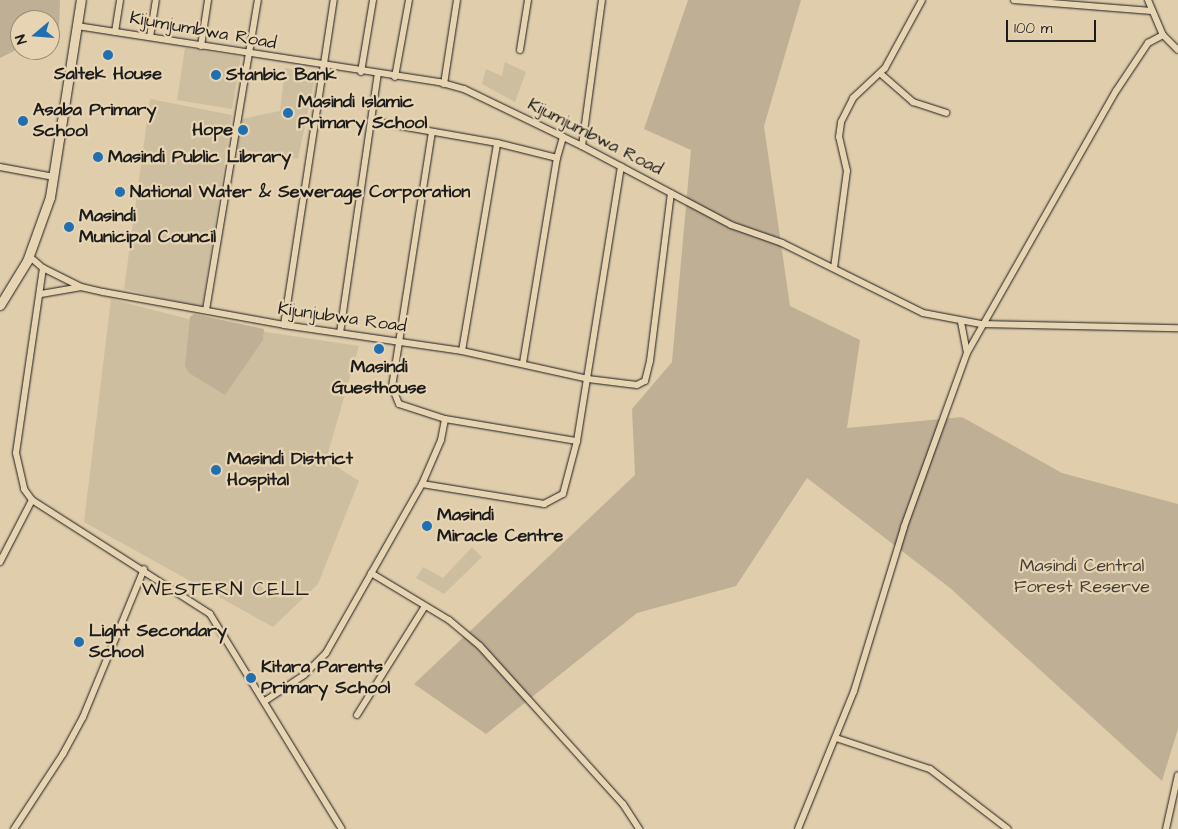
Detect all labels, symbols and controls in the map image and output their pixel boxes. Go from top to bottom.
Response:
street label: Kijumjumbwa Road [128,7,278,55]
north arrow [10,10,60,60]
scale bar [1008,10,1098,42]
text: 100 m [1014,18,1053,39]
text: N [11,32,33,47]
marker: Saltek House [102,49,114,61]
place label: Saltek House [54,63,162,85]
place label: Stanbic Bank [226,64,336,86]
marker: Stanbic Bank [210,69,222,81]
place label: Masindi Islamic Primary School [298,92,427,134]
street label: Kijumjumbwa Road [524,94,666,180]
place label: Asaba Primary School [33,100,156,142]
marker: Masindi Islamic Primary School [282,107,294,119]
marker: Asaba Primary School [17,115,29,127]
place label: Hope [192,119,233,141]
marker: Hope [237,124,249,136]
place label: Masindi Public Library [108,146,291,168]
marker: Masindi Public Library [92,151,104,163]
place label: National Water & Sewerage Corporation [130,181,470,203]
marker: National Water & Sewerage Corporation [114,186,126,198]
place label: Masindi Municipal Council [79,206,216,248]
marker: Masindi Municipal Council [63,221,75,233]
street label: Kijunjubwa Road [276,298,408,338]
marker: Masindi Guesthouse [373,343,385,355]
place label: Masindi Guesthouse [332,357,426,399]
place label: Masindi District Hospital [227,449,353,492]
marker: Masindi District Hospital [209,463,223,477]
place label: Masindi Miracle Centre [437,505,563,548]
marker: Masindi Miracle Centre [421,520,433,532]
park label: Masindi Central Forest Reserve [1014,556,1150,598]
district label: WESTERN CELL [140,577,312,601]
place label: Light Secondary School [89,621,227,664]
marker: Light Secondary School [73,636,85,648]
place label: Kitara Parents Primary School [261,657,390,700]
marker: Kitara Parents Primary School [245,672,257,684]

